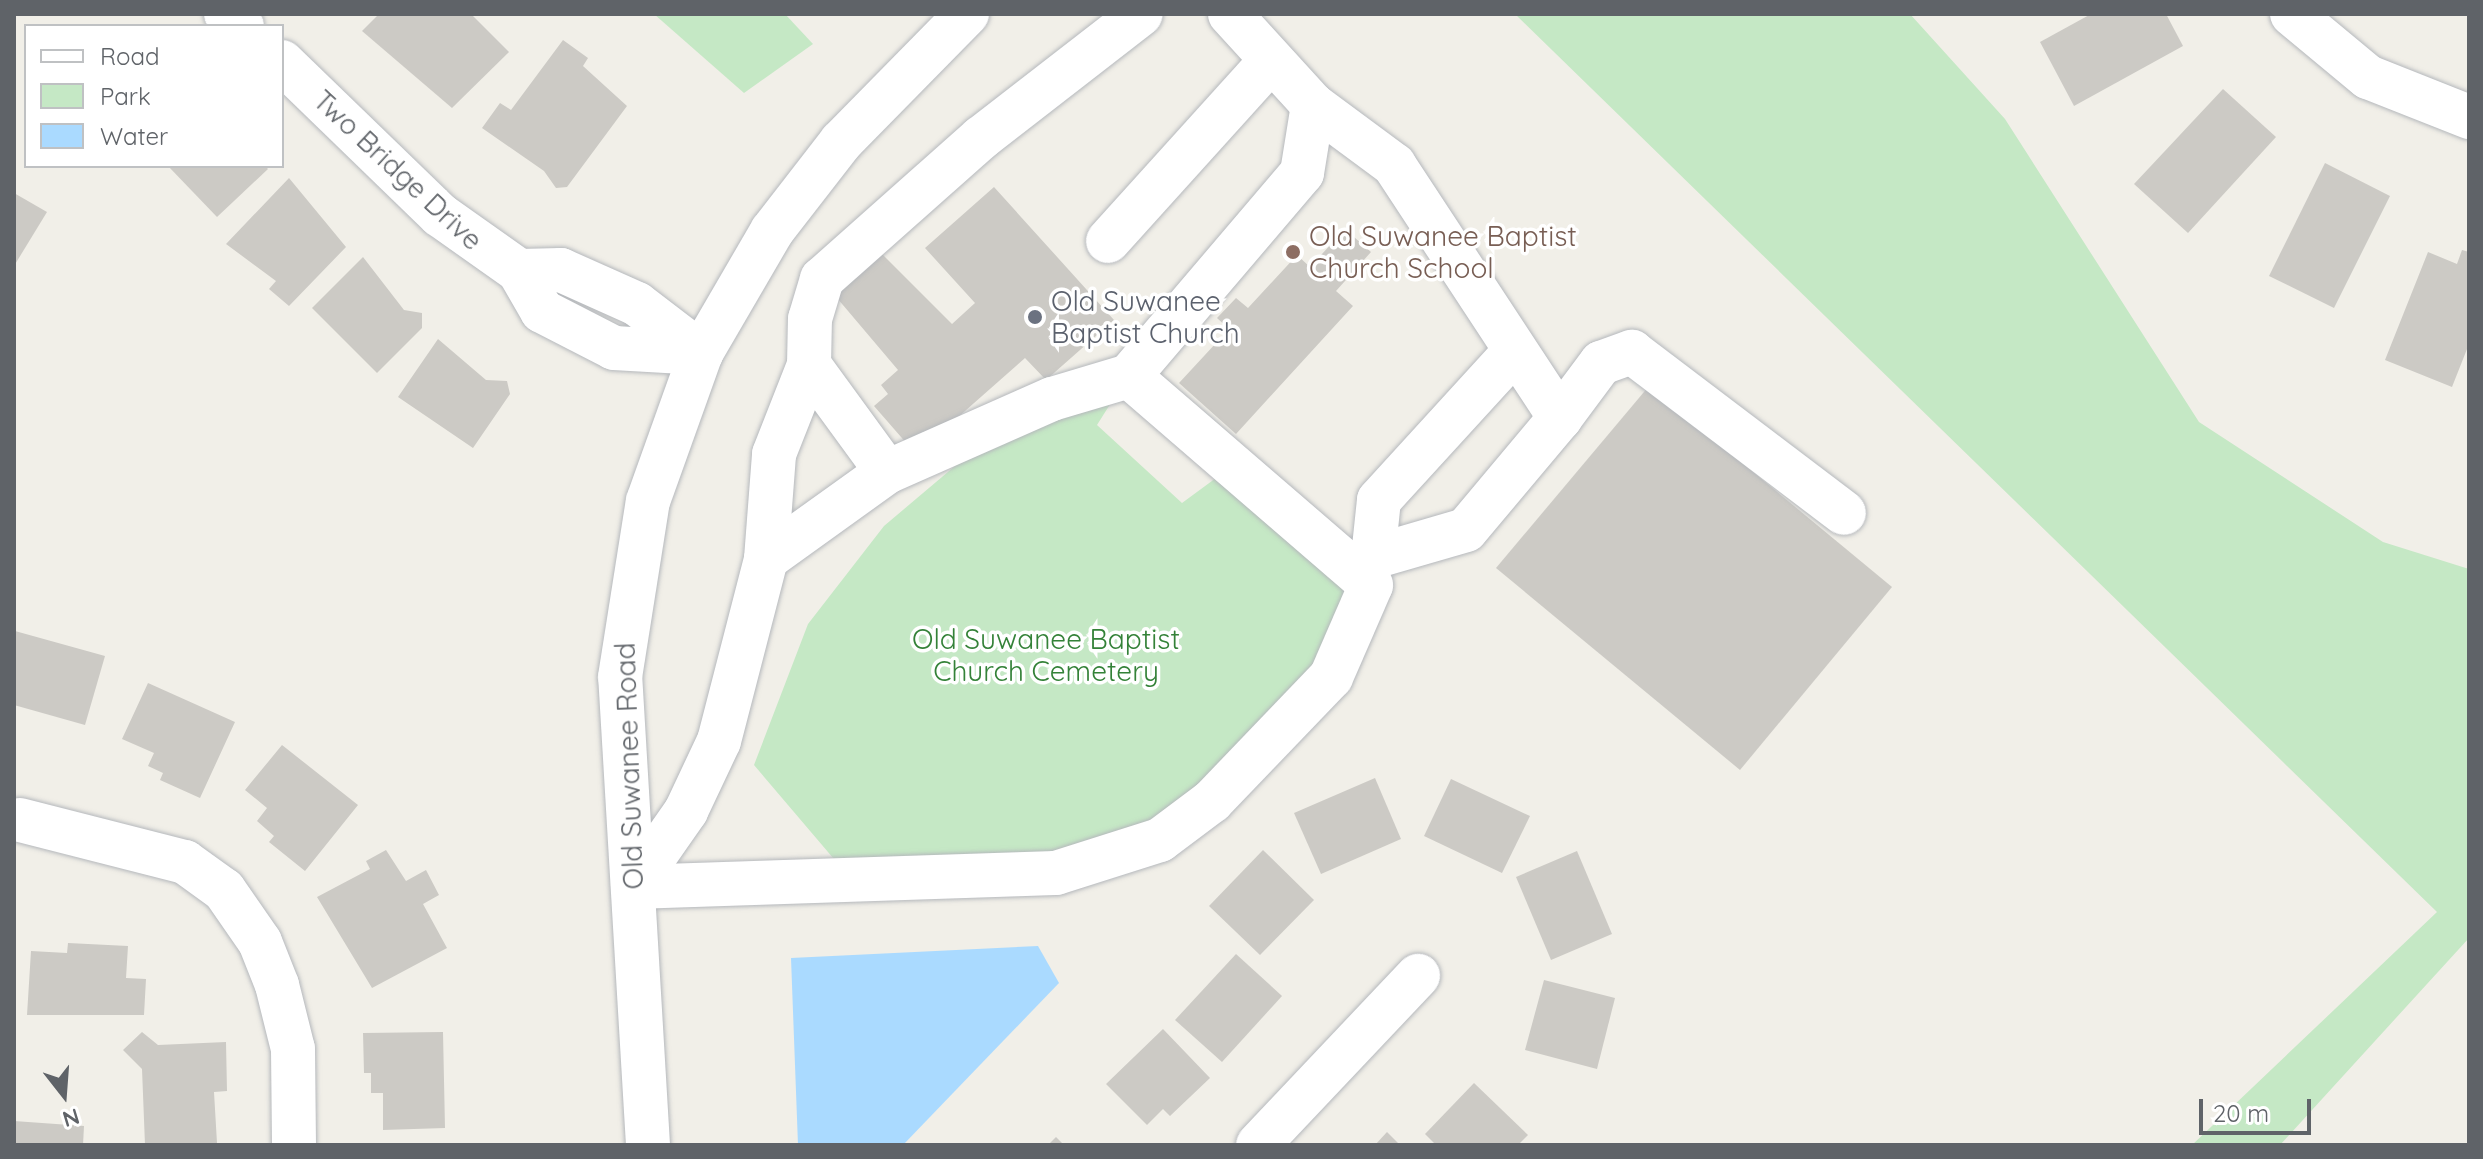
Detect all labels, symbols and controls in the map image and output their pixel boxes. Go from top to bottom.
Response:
legend [24,24,284,168]
text: Road [100,41,160,71]
text: Park [100,81,151,111]
street label: Two Bridge Drive [306,83,490,257]
text: Water [100,121,168,151]
place label: Old Suwanee Baptist Church School [1309,219,1577,285]
marker: Old Suwanee Baptist Church School [1284,243,1302,261]
place label: Old Suwanee Baptist Church [1051,284,1240,350]
marker: Old Suwanee Baptist Church [1026,308,1044,326]
park label: Old Suwanee Baptist Church Cemetery [912,622,1180,688]
street label: Old Suwanee Road [608,642,650,890]
north arrow [24,1055,104,1135]
scale bar [2203,1083,2315,1133]
text: 20 m [2213,1098,2269,1128]
text: N [59,1102,83,1134]

